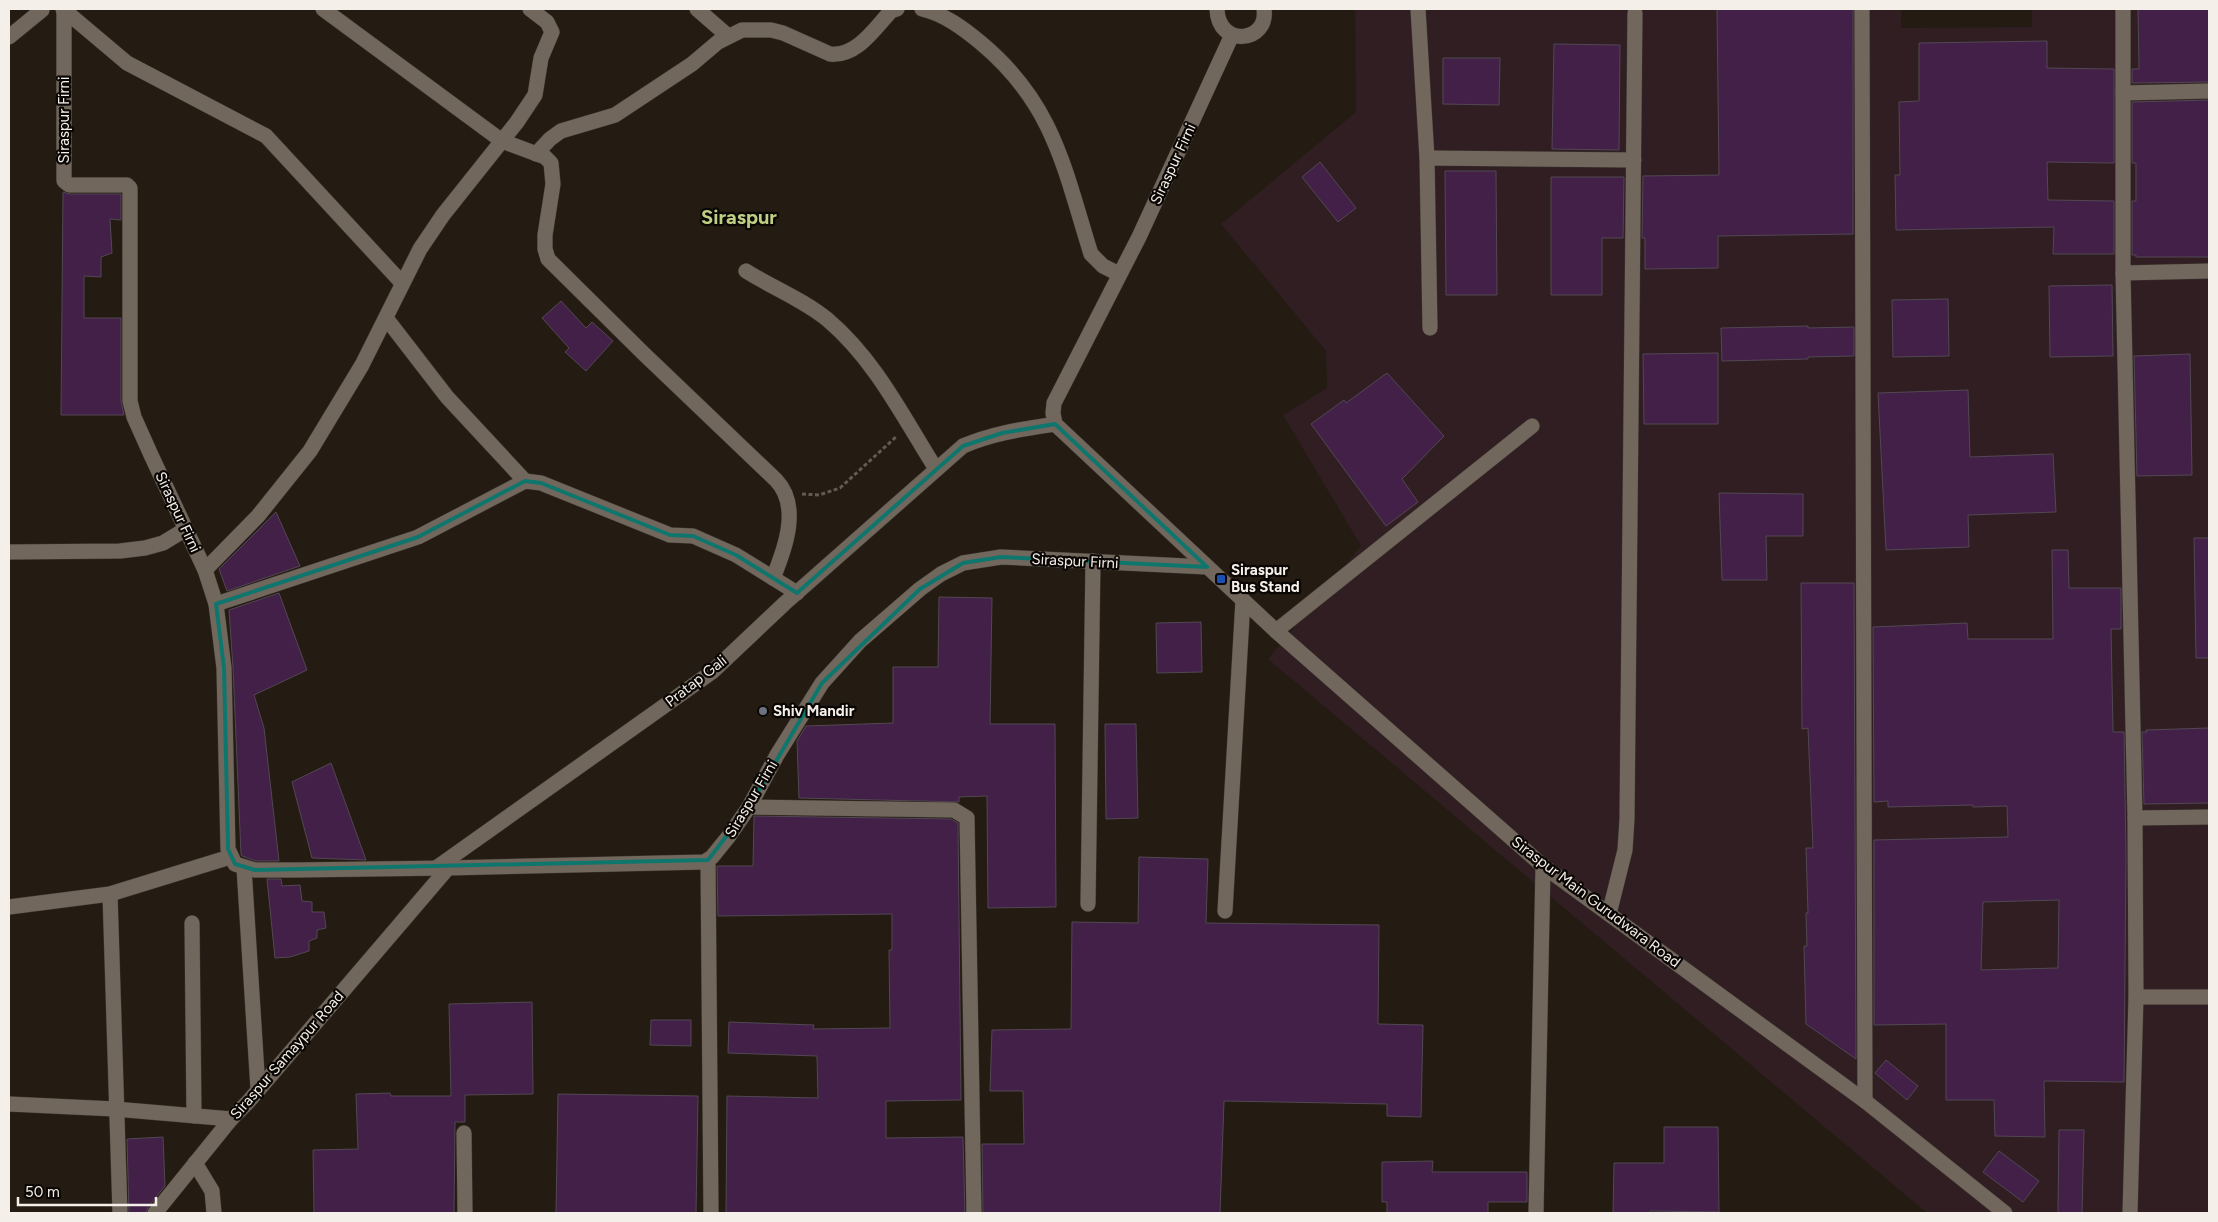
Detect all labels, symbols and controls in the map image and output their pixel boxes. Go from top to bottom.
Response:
street label: Siraspur Firni [55,77,73,163]
street label: Siraspur Firni [1146,121,1200,207]
district label: Siraspur [701,205,777,229]
street label: Siraspur Firni [151,469,205,555]
street label: Siraspur Firni [1031,550,1119,572]
place label: Siraspur Bus Stand [1231,561,1300,596]
marker: Siraspur Bus Stand [1215,573,1227,585]
street label: Pratap Gali [662,651,730,711]
place label: Shiv Mandir [773,702,855,720]
marker: Shiv Mandir [757,705,769,717]
street label: Siraspur Firni [721,757,781,841]
street label: Siraspur Main Gurudwara Road [1508,833,1684,971]
street label: Siraspur Samaypur Road [226,987,348,1123]
scale bar [18,1174,155,1206]
text: 50 m [25,1183,60,1201]

